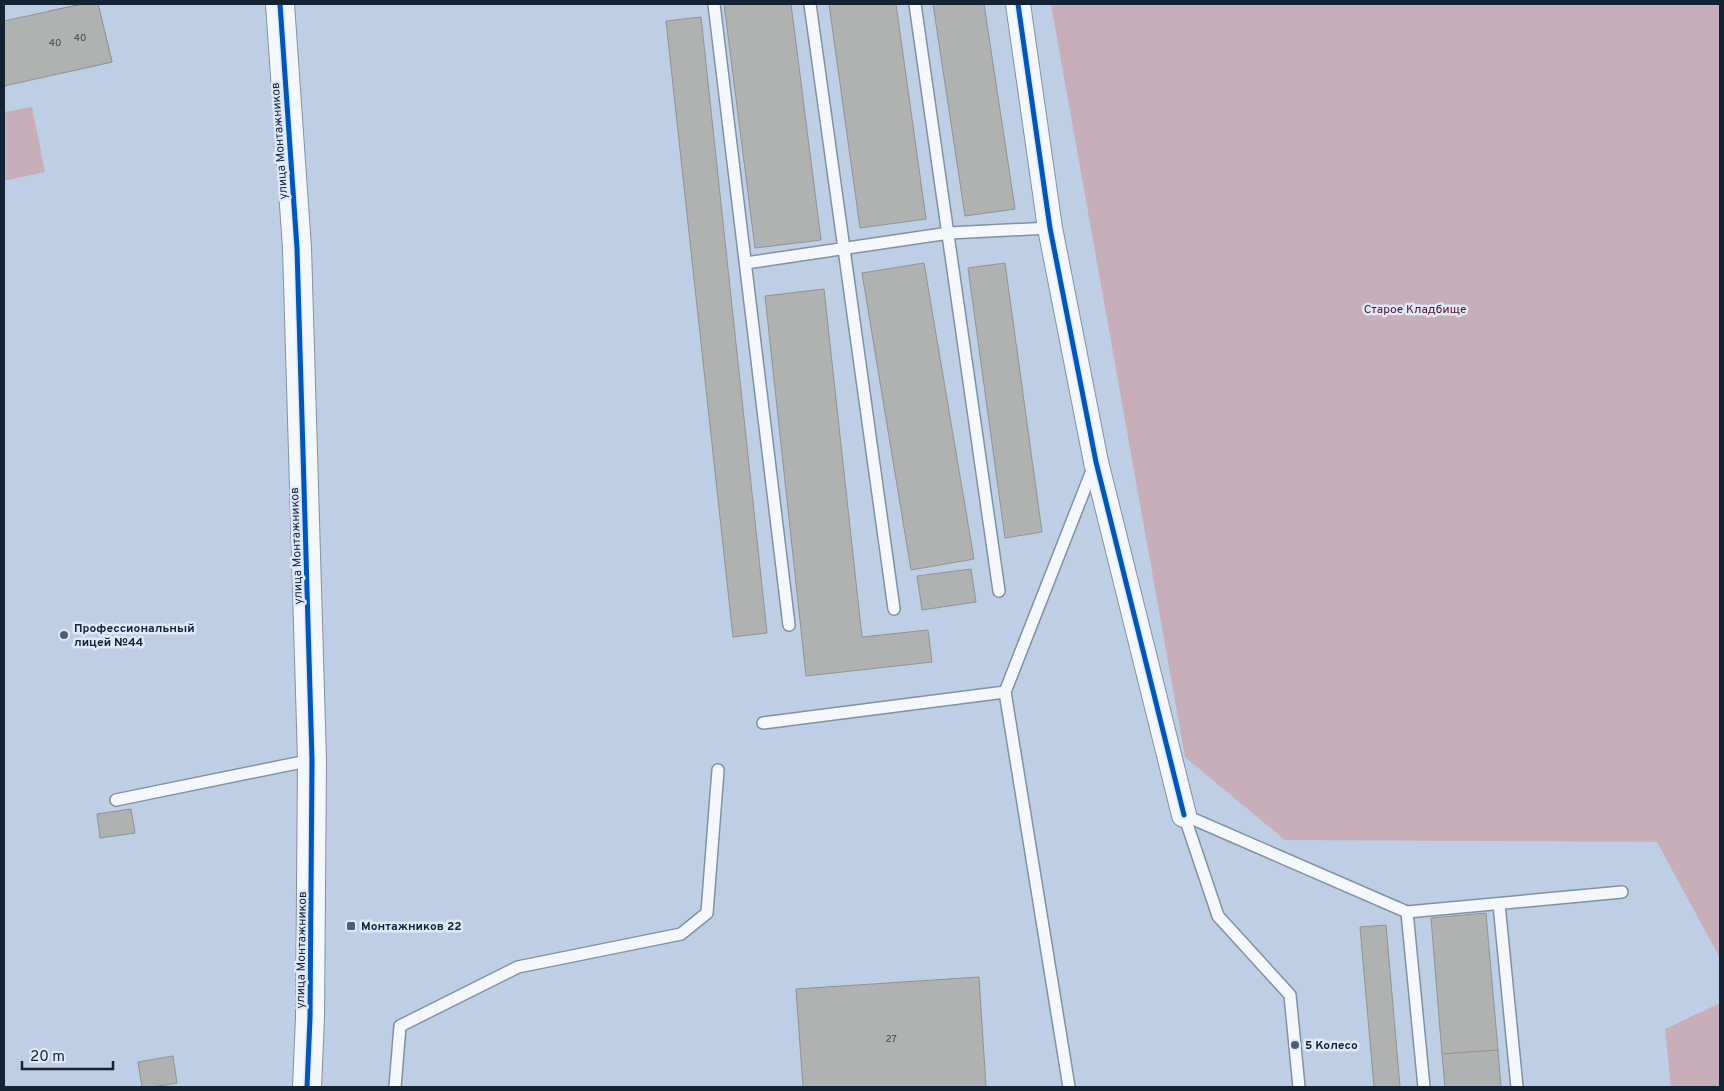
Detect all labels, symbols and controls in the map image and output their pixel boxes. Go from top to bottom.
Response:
house number: 40 [74,32,86,45]
house number: 40 [49,37,61,50]
street label: улица Монтажников [268,82,292,200]
park label: Старое Кладбище [1364,302,1466,318]
street label: улица Монтажников [287,487,307,605]
place label: Профессиональный лицей №44 [74,621,195,651]
marker: Профессиональный лицей №44 [58,629,70,641]
street label: улица Монтажников [293,891,311,1009]
place label: Монтажников 22 [361,919,462,935]
marker: Монтажников 22 [345,920,357,932]
house number: 27 [885,1033,897,1046]
scale bar [22,1038,114,1070]
place label: 5 Колесо [1305,1038,1358,1054]
marker: 5 Колесо [1289,1039,1301,1051]
text: 20 m [30,1048,65,1067]

